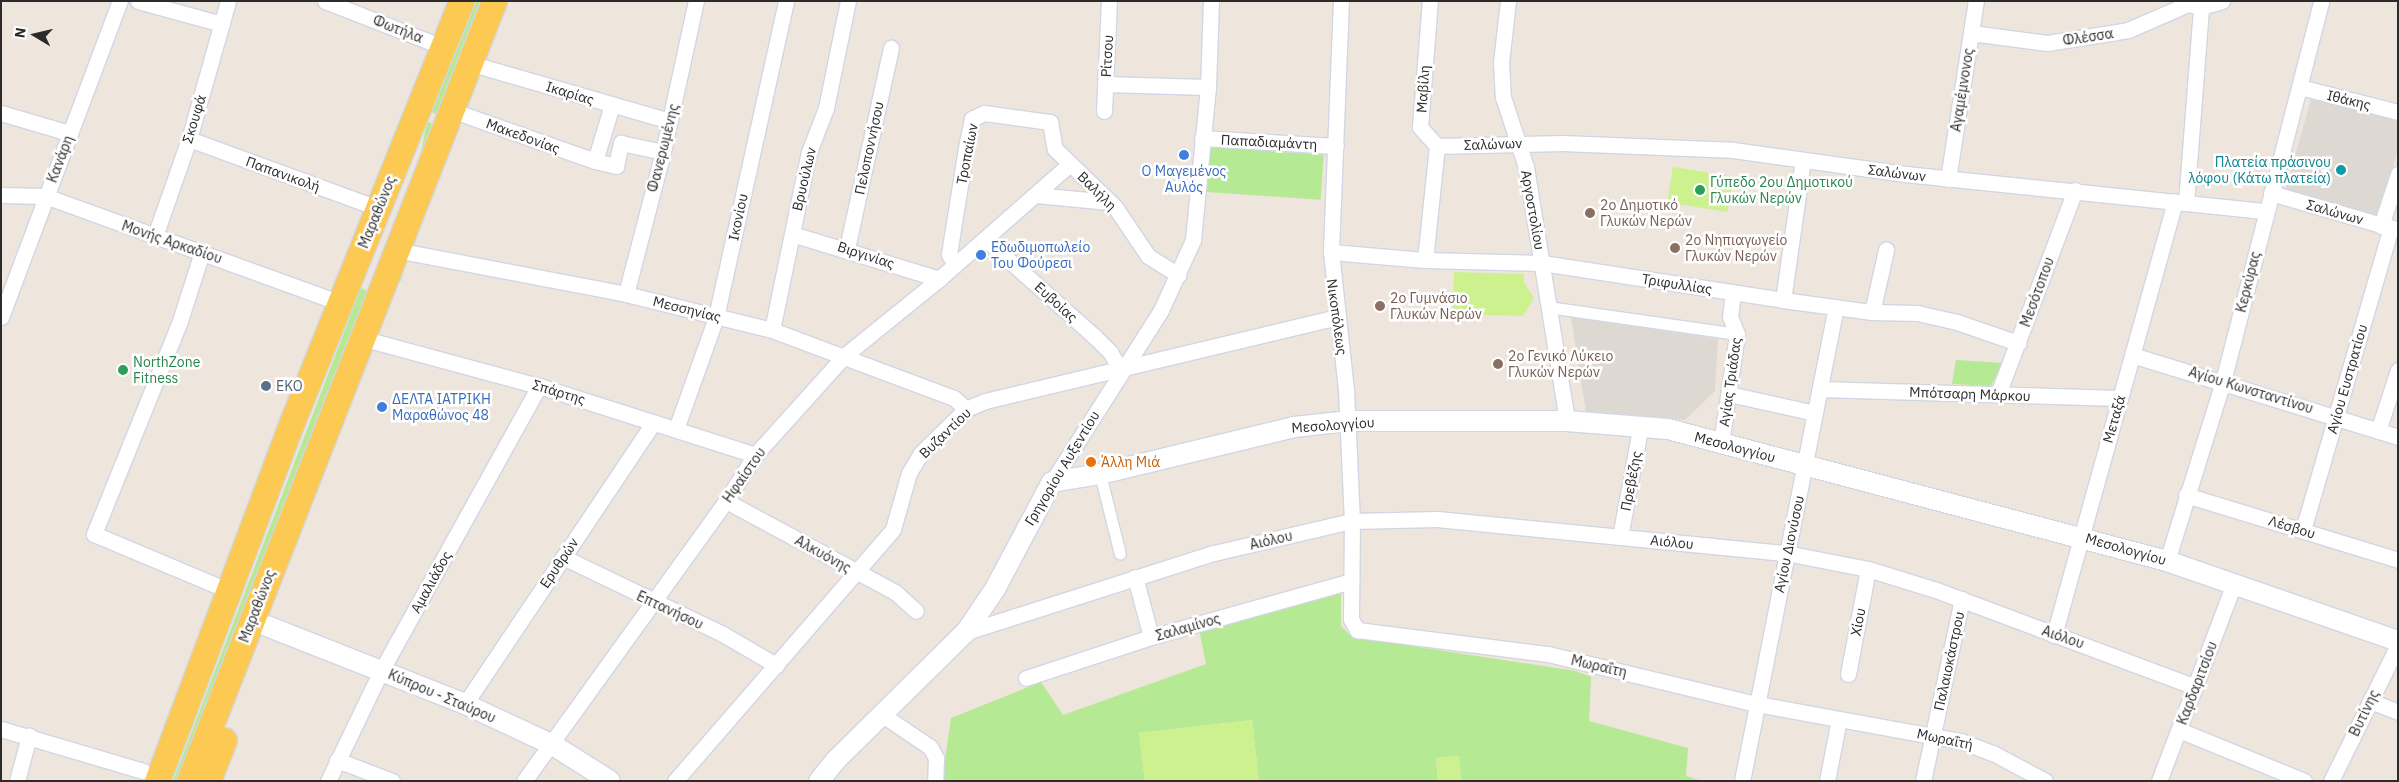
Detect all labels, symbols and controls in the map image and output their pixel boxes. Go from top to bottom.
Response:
north arrow [10,10,60,60]
street label: Φωτήλα [370,12,426,46]
street label: Φλέσσα [2061,25,2115,49]
text: N [11,26,30,39]
street label: Ρίτσου [1097,34,1117,78]
street label: Αγαμέμνονος [1947,47,1977,133]
street label: Μαβίλη [1413,64,1433,114]
street label: Ικαρίας [544,78,596,108]
street label: Ιθάκης [2325,86,2373,114]
street label: Σκουφά [179,93,209,145]
street label: Πελοποννήσου [851,100,887,196]
street label: Φανερωμένης [644,102,682,194]
street label: Μακεδονίας [484,115,562,157]
street label: Τροπαίων [953,122,981,186]
street label: Παπαδιαμάντη [1220,131,1318,153]
street label: Κανάρη [43,133,77,185]
street label: Σαλώνων [1464,135,1522,153]
street label: Βρυούλων [789,145,819,213]
marker: Ο Μαγεμένος Αυλός [1178,149,1190,161]
street label: Παπανικολή [244,153,322,195]
place label: Πλατεία πράσινου λόφου (Κάτω πλατεία) [2189,154,2331,186]
street label: Σαλώνων [1867,161,1927,185]
place label: Ο Μαγεμένος Αυλός [1142,163,1226,196]
marker: Πλατεία πράσινου λόφου (Κάτω πλατεία) [2335,164,2347,176]
street label: Βαλήλη [1074,168,1120,214]
street label: Αργοστολίου [1518,169,1548,251]
street label: Μαραθώνος [355,173,399,251]
place label: Γύπεδο 2ου Δημοτικού Γλυκών Νερών [1710,174,1853,206]
marker: Γύπεδο 2ου Δημοτικού Γλυκών Νερών [1694,184,1706,196]
street label: Ικονίου [725,192,751,242]
street label: Σαλώνων [2305,196,2365,228]
place label: 2ο Δημοτικό Γλυκών Νερών [1600,197,1692,230]
marker: 2ο Δημοτικό Γλυκών Νερών [1584,207,1596,219]
street label: Μονής Αρκαδίου [120,217,224,267]
place label: 2ο Νηπιαγωγείο Γλυκών Νερών [1685,232,1787,264]
street label: Βιργινίας [835,238,897,272]
place label: Εδωδιμοπωλείο Του Φούρεσι [991,239,1090,272]
marker: 2ο Νηπιαγωγείο Γλυκών Νερών [1669,242,1681,254]
marker: Εδωδιμοπωλείο Του Φούρεσι [975,249,987,261]
street label: Κερκύρας [2232,250,2264,314]
street label: Μεσότοπου [2017,255,2057,329]
street label: Τριφυλλίας [1641,270,1713,298]
street label: Ευβοίας [1031,278,1081,326]
street label: Νικοπόλεως [1323,278,1351,356]
place label: 2ο Γυμνάσιο Γλυκών Νερών [1390,290,1482,322]
street label: Μεσσηνίας [651,292,723,326]
marker: 2ο Γυμνάσιο Γλυκών Νερών [1374,300,1386,312]
street label: Αγίου Ευστρατίου [2323,322,2371,436]
street label: Αγίας Τριάδας [1715,336,1745,428]
place label: 2ο Γενικό Λύκειο Γλυκών Νερών [1508,348,1613,381]
place label: NorthZone Fitness [133,354,200,387]
marker: 2ο Γενικό Λύκειο Γλυκών Νερών [1492,358,1504,370]
street label: Αγίου Κωνσταντίνου [2187,363,2315,417]
marker: NorthZone Fitness [117,364,129,376]
street label: Σπάρτης [531,376,587,408]
place label: EKO [276,378,303,394]
marker: EKO [260,380,272,392]
street label: Μπότσαρη Μάρκου [1909,383,2031,405]
place label: ΔΕΛΤΑ ΙΑΤΡΙΚΗ Μαραθώνος 48 [392,391,491,424]
street label: Μεταξά [2099,393,2129,445]
marker: ΔΕΛΤΑ ΙΑΤΡΙΚΗ Μαραθώνος 48 [376,401,388,413]
street label: Βυζαντίου [916,404,974,462]
street label: Γρηγορίου Αυξεντίου [1021,408,1103,528]
street label: Μεσολογγίου [1291,414,1375,436]
street label: Μεσολογγίου [1693,428,1777,466]
street label: Ηφαίστου [719,444,769,506]
street label: Πρεβέζης [1617,450,1645,512]
place label: Άλλη Μιά [1101,454,1160,470]
marker: Άλλη Μιά [1085,456,1097,468]
street label: Αγίου Διονύσου [1771,494,1807,594]
street label: Λέσβου [2267,512,2317,542]
street label: Αιόλου [1248,527,1294,553]
street label: Μεσολογγίου [2084,529,2168,569]
street label: Αιόλου [1649,531,1695,553]
street label: Αλκυόνης [792,532,854,576]
street label: Ερυθρών [536,535,582,591]
street label: Αμαλιάδος [407,548,455,616]
street label: Μαραθώνος [235,567,279,645]
street label: Επτανήσου [634,587,706,633]
street label: Χίου [1847,606,1869,638]
street label: Σαλαμίνος [1154,610,1222,644]
street label: Παλαιοκάστρου [1930,610,1968,712]
street label: Αιόλου [2040,622,2086,652]
street label: Καρδαριτσίου [2173,639,2221,727]
street label: Μωραΐτη [1569,651,1629,681]
street label: Κύπρου - Σταύρου [386,666,498,726]
street label: Βυτίνης [2346,687,2382,739]
street label: Μωραΐτή [1915,725,1975,753]

